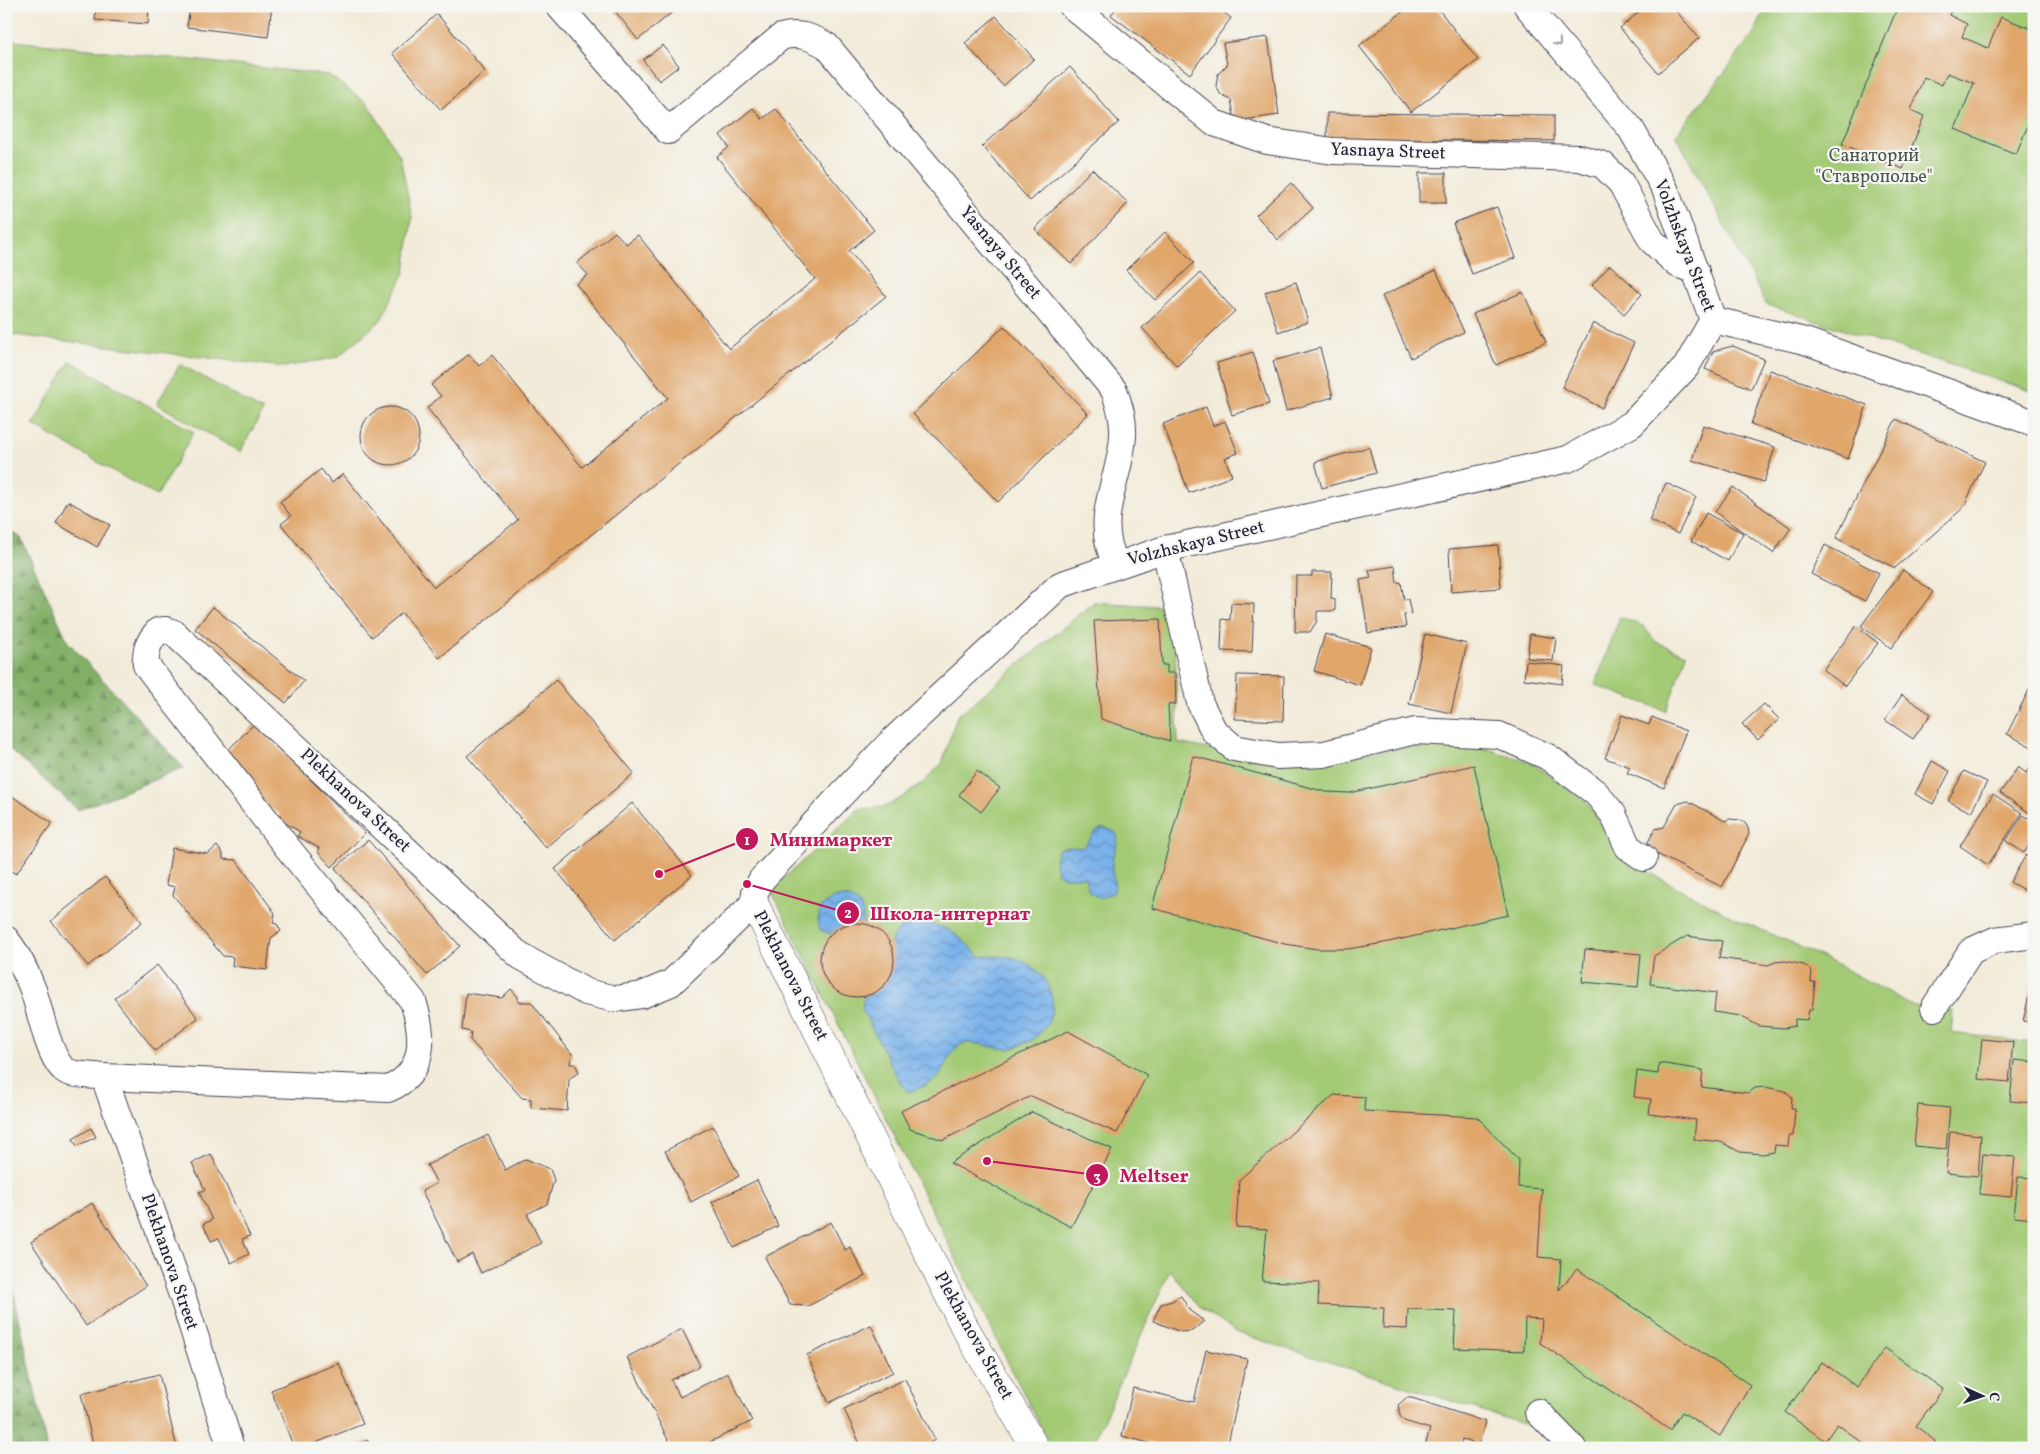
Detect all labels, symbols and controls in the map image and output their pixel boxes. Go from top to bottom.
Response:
one-way arrow [1552,38,1561,47]
street label: Yasnaya Street [1330,137,1446,167]
park label: Санаторий "Ставрополье" [1815,144,1933,190]
street label: Volzhskaya Street [1647,176,1721,316]
street label: Yasnaya Street [953,201,1047,305]
street label: Volzhskaya Street [1125,515,1267,573]
street label: Plekhanova Street [294,743,416,859]
callout: Минимаркет [735,822,902,856]
text: Минимаркет [770,828,893,854]
text: 1 [744,831,750,852]
callout: Школа-интернат [835,896,1040,930]
text: Школа-интернат [870,902,1031,928]
text: 2 [844,904,852,925]
street label: Plekhanova Street [746,906,834,1046]
callout: Meltser [1084,1158,1198,1192]
text: Meltser [1120,1164,1188,1190]
text: 3 [1093,1167,1101,1188]
street label: Plekhanova Street [134,1190,204,1334]
street label: Plekhanova Street [927,1267,1019,1405]
north arrow [1958,1372,2008,1422]
text: С [1984,1392,2003,1402]

